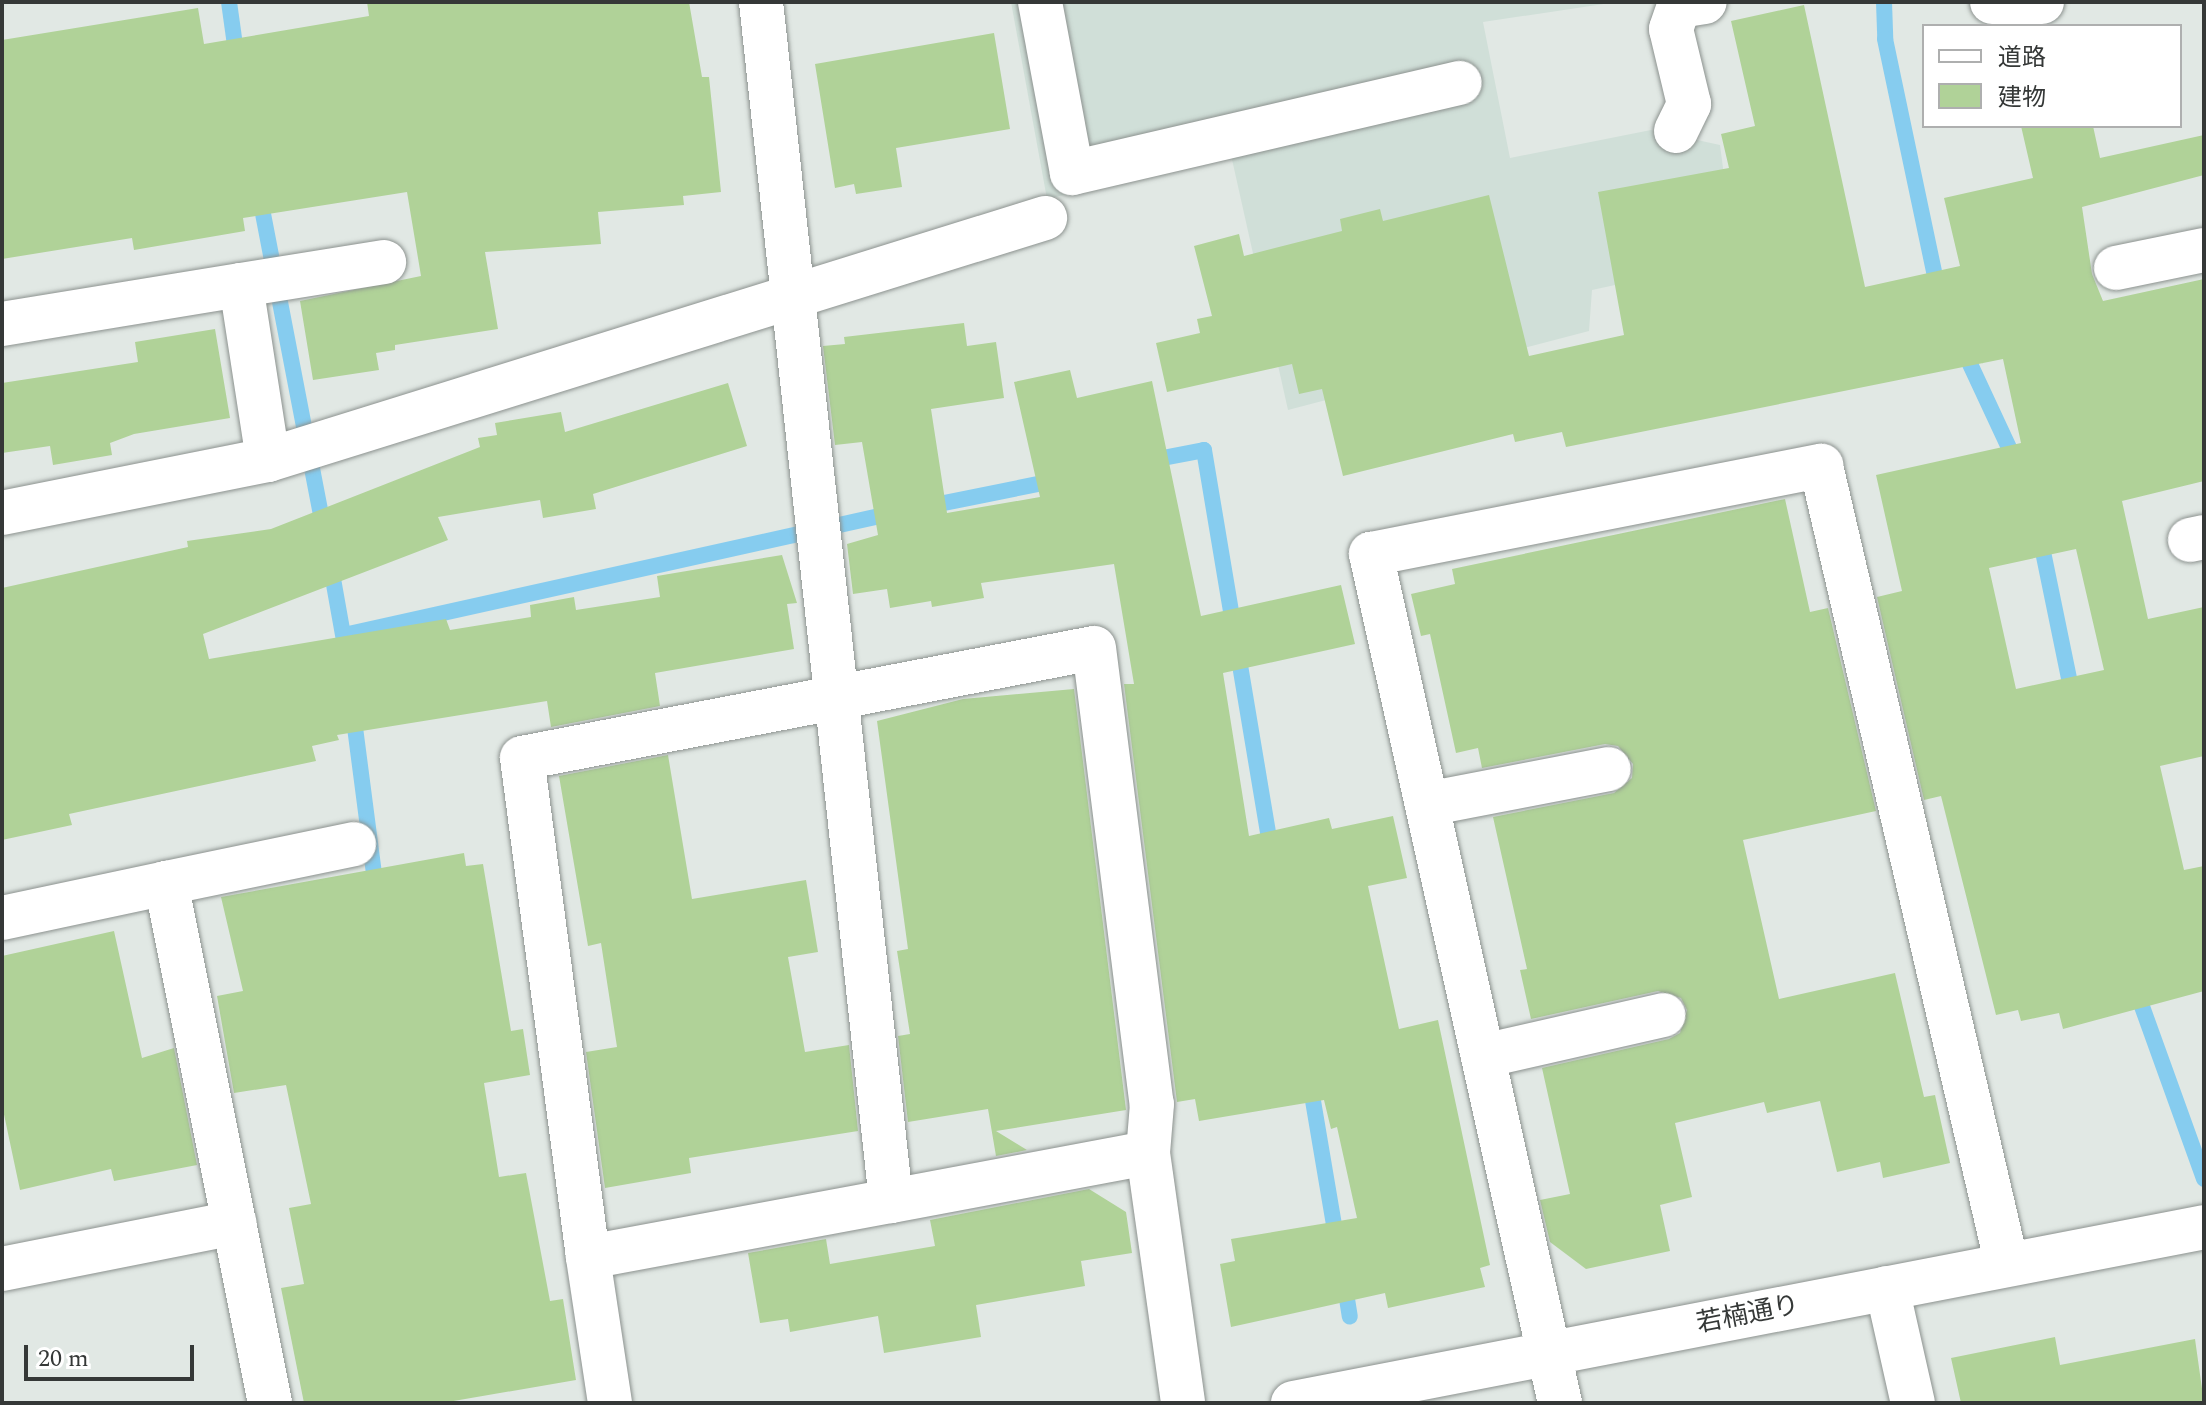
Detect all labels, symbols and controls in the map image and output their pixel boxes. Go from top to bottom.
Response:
legend [1922,24,2182,128]
text: 道路 [1998,40,2046,76]
text: 建物 [1998,80,2046,116]
street label: 若楠通り [1694,1290,1802,1340]
scale bar [28,1329,198,1379]
text: 20 m [38,1341,89,1377]

